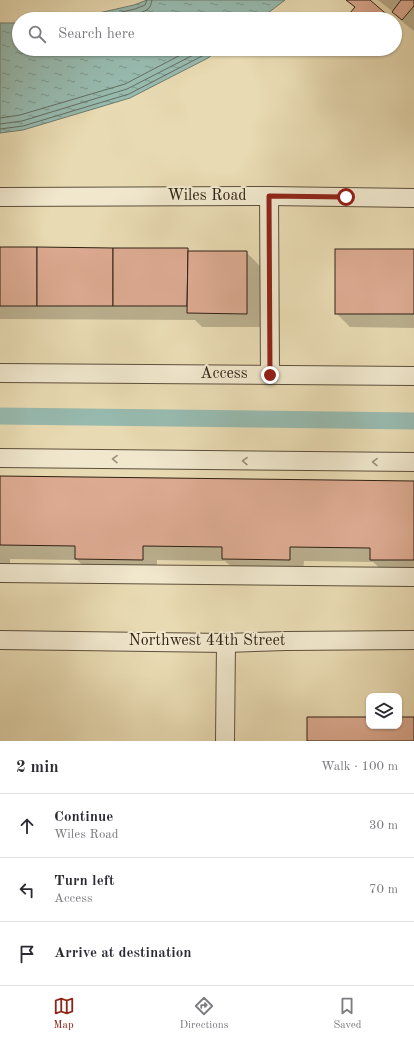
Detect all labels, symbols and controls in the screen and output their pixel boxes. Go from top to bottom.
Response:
search box [12,12,402,56]
icon: search [26,23,48,45]
text: Search here [58,27,135,42]
street label: Wiles Road [167,188,247,204]
route start [337,188,355,206]
street label: Access [200,366,248,382]
route end [261,366,279,384]
one-way arrow [112,455,118,463]
one-way arrow [242,457,248,465]
one-way arrow [372,458,378,466]
street label: Northwest 44th Street [129,633,286,649]
map controls [366,693,402,729]
button: layers [366,693,402,729]
text: 2 min [16,759,59,776]
text: Walk · 100 m [321,760,398,773]
text: Continue [54,810,113,825]
icon: ahead [16,815,38,837]
text: 30 m [369,819,398,832]
text: Wiles Road [54,828,119,841]
text: Turn left [54,874,114,889]
icon: left [16,879,38,901]
text: 70 m [369,883,398,896]
text: Access [54,892,93,905]
icon: arrive [16,943,38,965]
text: Arrive at destination [54,946,192,961]
tab: Map [53,995,75,1033]
tab: Directions [180,995,228,1033]
tab: Saved [333,995,361,1033]

